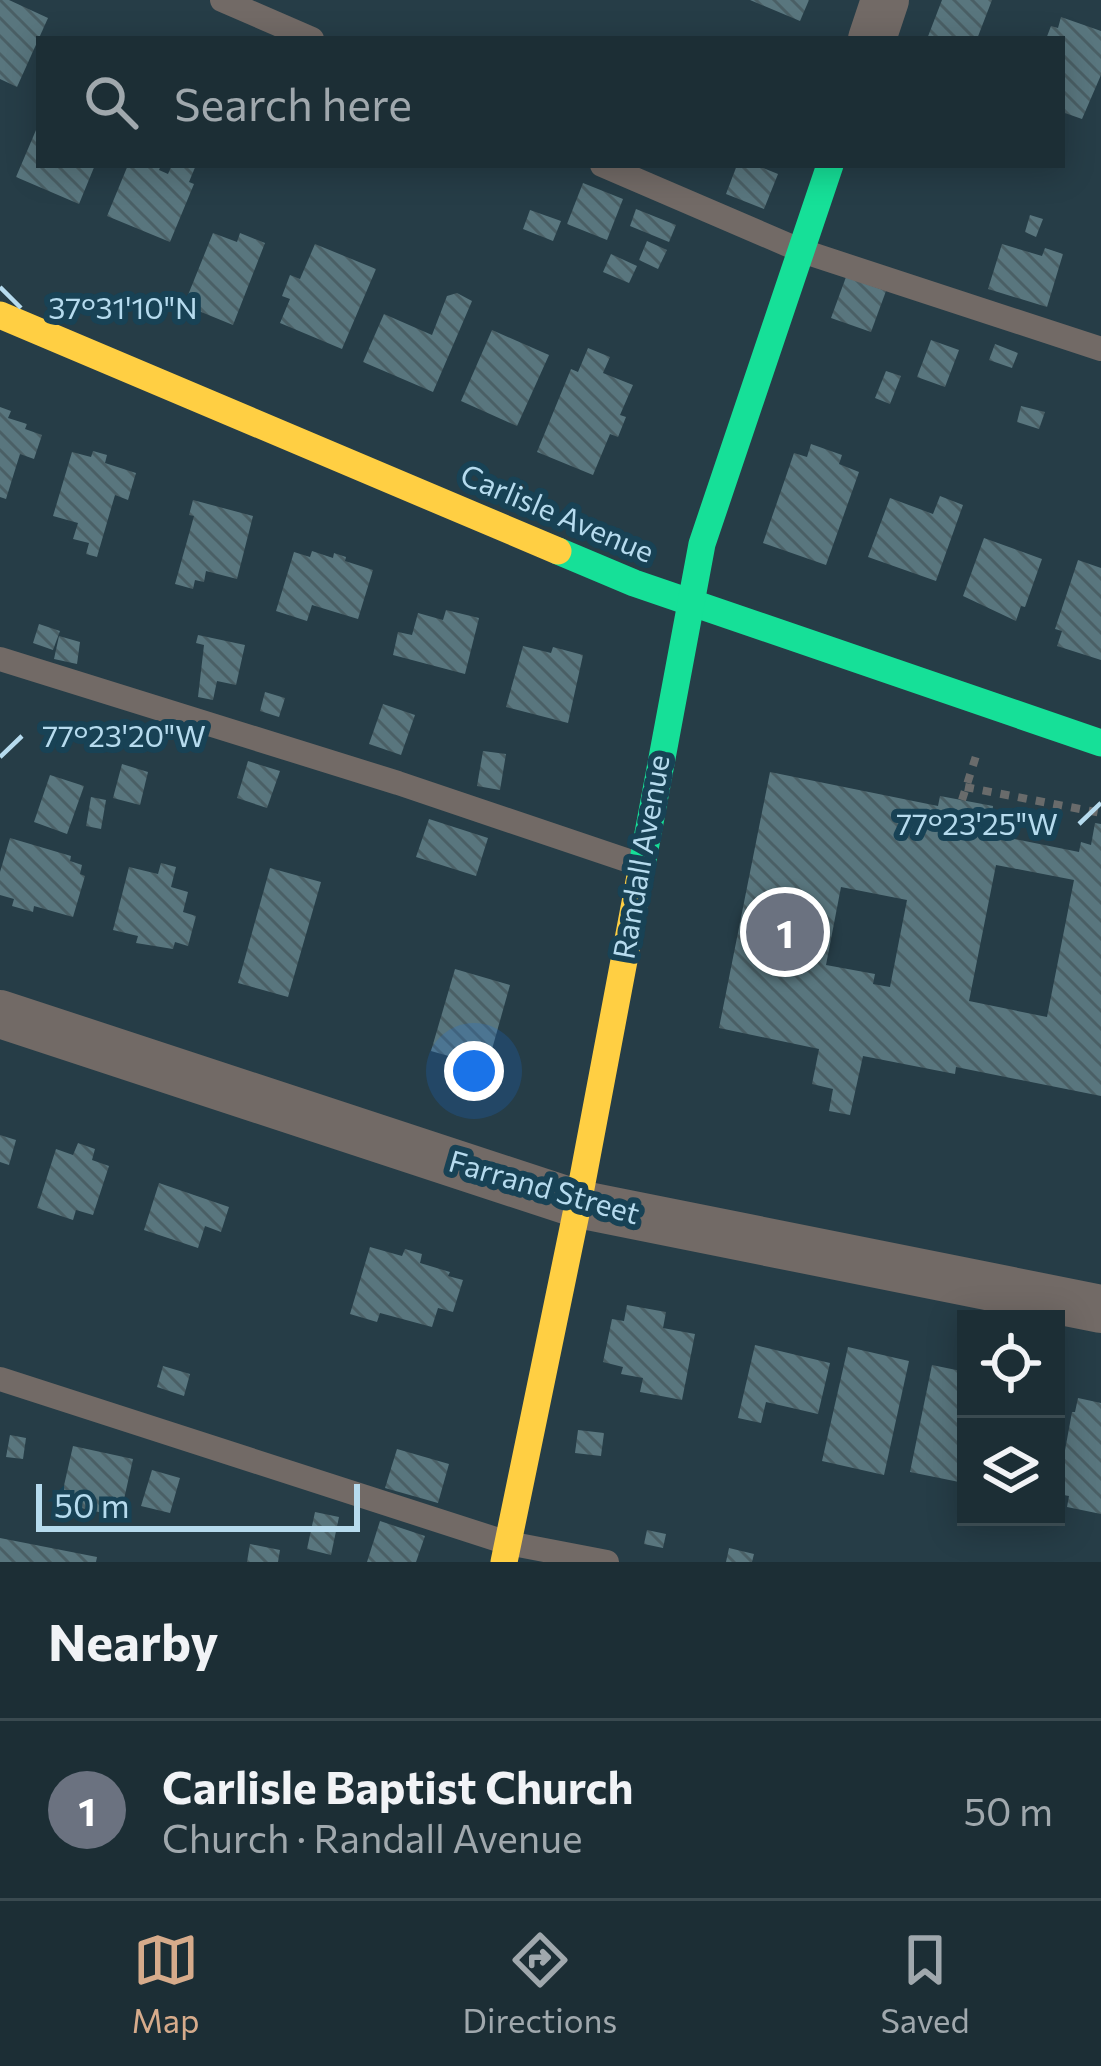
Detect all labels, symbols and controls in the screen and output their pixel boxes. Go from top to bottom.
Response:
search box [36,36,1065,168]
icon: search [78,69,144,135]
text: Search here [174,75,412,130]
text: 37°31'10"N [48,288,198,325]
street label: Carlisle Avenue [456,454,660,569]
text: 77°23'20"W [42,716,206,753]
street label: Randall Avenue [603,751,676,962]
text: 77°23'25"W [896,804,1058,841]
pin: 1 [746,887,824,977]
your location [444,1041,504,1101]
street label: Farrand Street [445,1141,644,1230]
map controls [957,1310,1065,1526]
button: locate [957,1310,1065,1418]
button: layers [957,1418,1065,1526]
scale bar [36,1478,360,1531]
text: 50 m [54,1484,130,1525]
text: Nearby [48,1609,218,1672]
text: Carlisle Baptist Church [162,1758,633,1813]
text: 1 [78,1786,96,1834]
text: 50 m [964,1786,1053,1834]
text: Church · Randall Avenue [162,1813,583,1861]
tab: Map [132,1927,200,2040]
tab: Directions [463,1927,617,2040]
tab: Saved [880,1927,969,2040]

